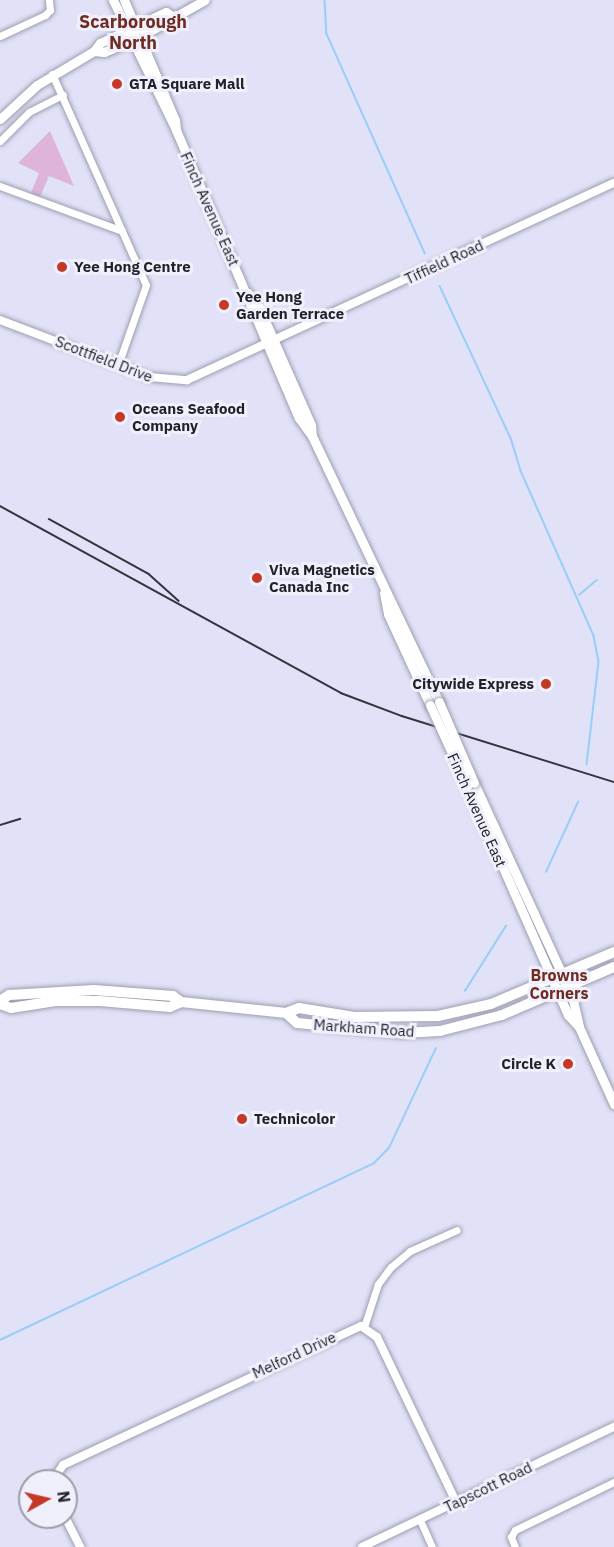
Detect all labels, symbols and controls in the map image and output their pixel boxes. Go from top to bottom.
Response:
district label: Scarborough North [79,12,187,54]
place label: GTA Square Mall [129,75,245,93]
marker: GTA Square Mall [110,77,124,91]
street label: Finch Avenue East [177,149,243,269]
street label: Tiffield Road [402,236,486,288]
place label: Yee Hong Centre [74,258,191,276]
marker: Yee Hong Centre [55,260,69,274]
place label: Yee Hong Garden Terrace [236,287,344,322]
marker: Yee Hong Garden Terrace [217,298,231,312]
street label: Scottfield Drive [53,332,155,386]
place label: Oceans Seafood Company [132,399,245,434]
marker: Oceans Seafood Company [113,410,127,424]
place label: Viva Magnetics Canada Inc [269,560,375,595]
marker: Viva Magnetics Canada Inc [250,571,264,585]
place label: Citywide Express [412,675,534,693]
marker: Citywide Express [539,677,553,691]
street label: Finch Avenue East [444,750,510,870]
district label: Browns Corners [530,965,588,1003]
street label: Markham Road [313,1015,415,1041]
place label: Circle K [501,1055,556,1073]
marker: Circle K [561,1057,575,1071]
place label: Technicolor [254,1110,335,1128]
marker: Technicolor [235,1112,249,1126]
street label: Melford Drive [249,1328,339,1382]
street label: Tapscott Road [441,1458,535,1516]
north arrow [18,1469,78,1529]
text: N [53,1490,75,1504]

